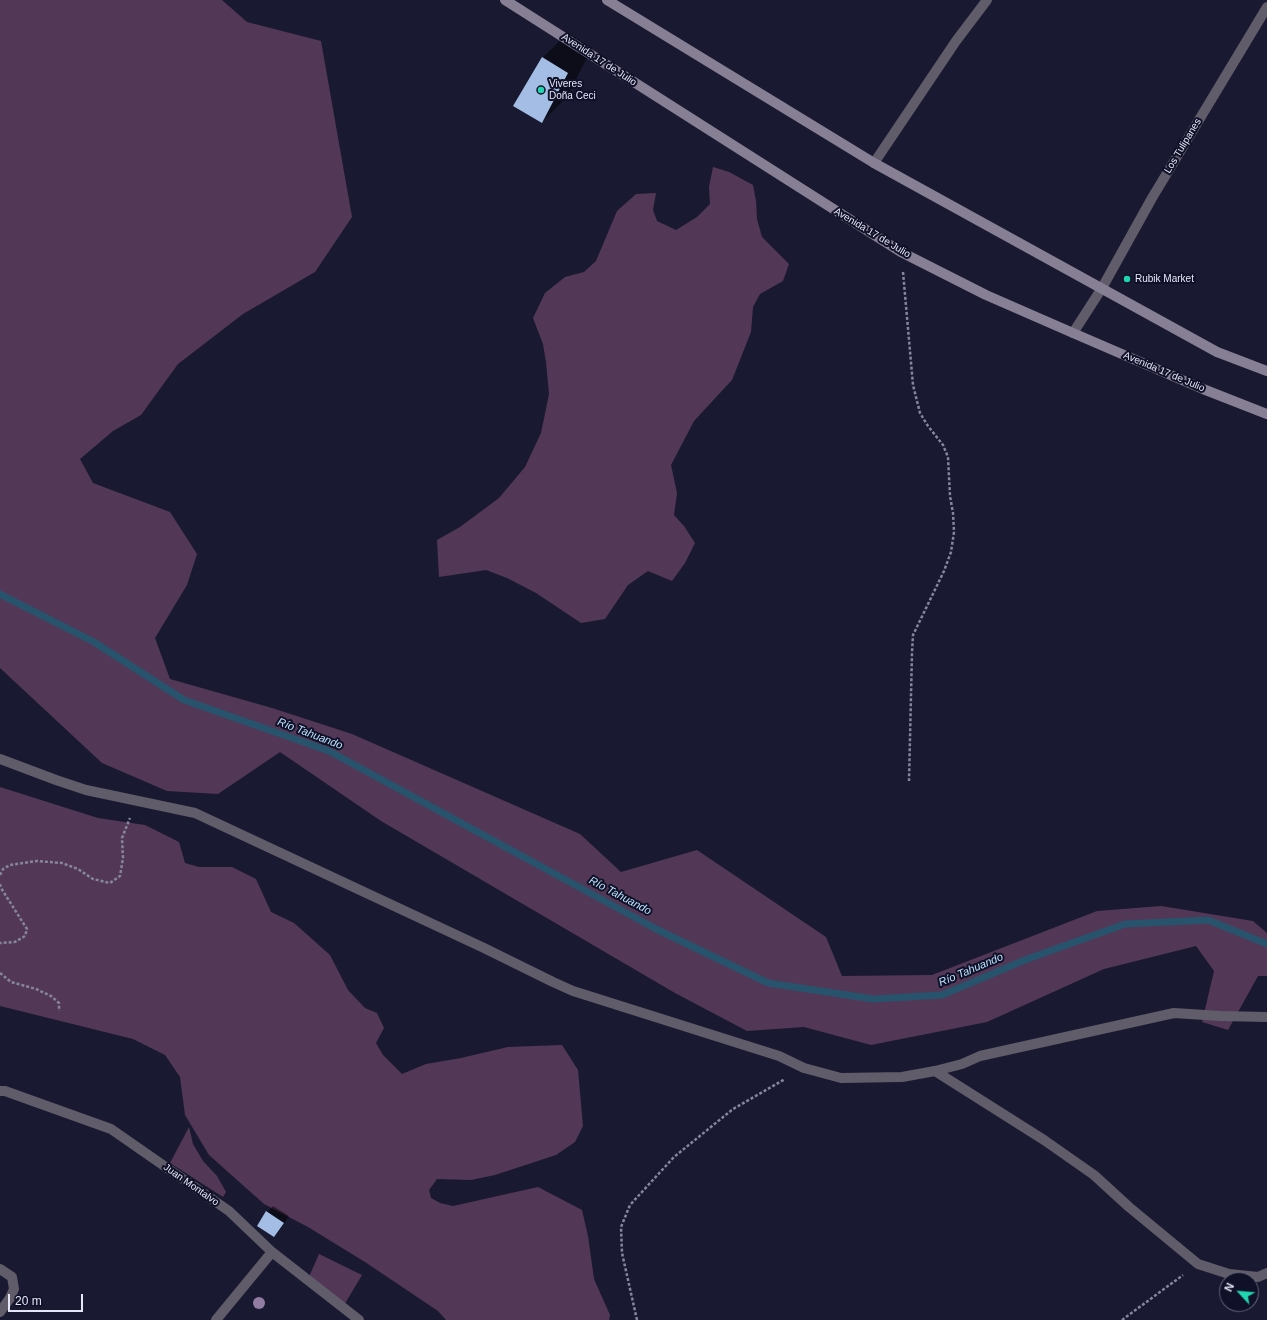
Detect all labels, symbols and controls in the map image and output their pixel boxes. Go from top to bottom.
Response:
street label: Avenida 17 de Julio [559,31,639,89]
place label: Viveres Doña Ceci [549,78,596,102]
marker: Viveres Doña Ceci [536,85,546,95]
street label: Los Tulipanes [1162,116,1204,176]
street label: Avenida 17 de Julio [832,205,912,261]
place label: Rubik Market [1135,273,1194,285]
marker: Rubik Market [1122,274,1132,284]
street label: Avenida 17 de Julio [1122,349,1206,395]
water label: Río Tahuando [276,716,344,752]
water label: Río Tahuando [587,874,653,918]
water label: Río Tahuando [937,951,1005,989]
street label: Juan Montalvo [161,1161,221,1209]
north arrow [1219,1272,1259,1312]
text: N [1222,1281,1236,1293]
scale bar [10,1286,85,1312]
text: 20 m [15,1294,42,1308]

